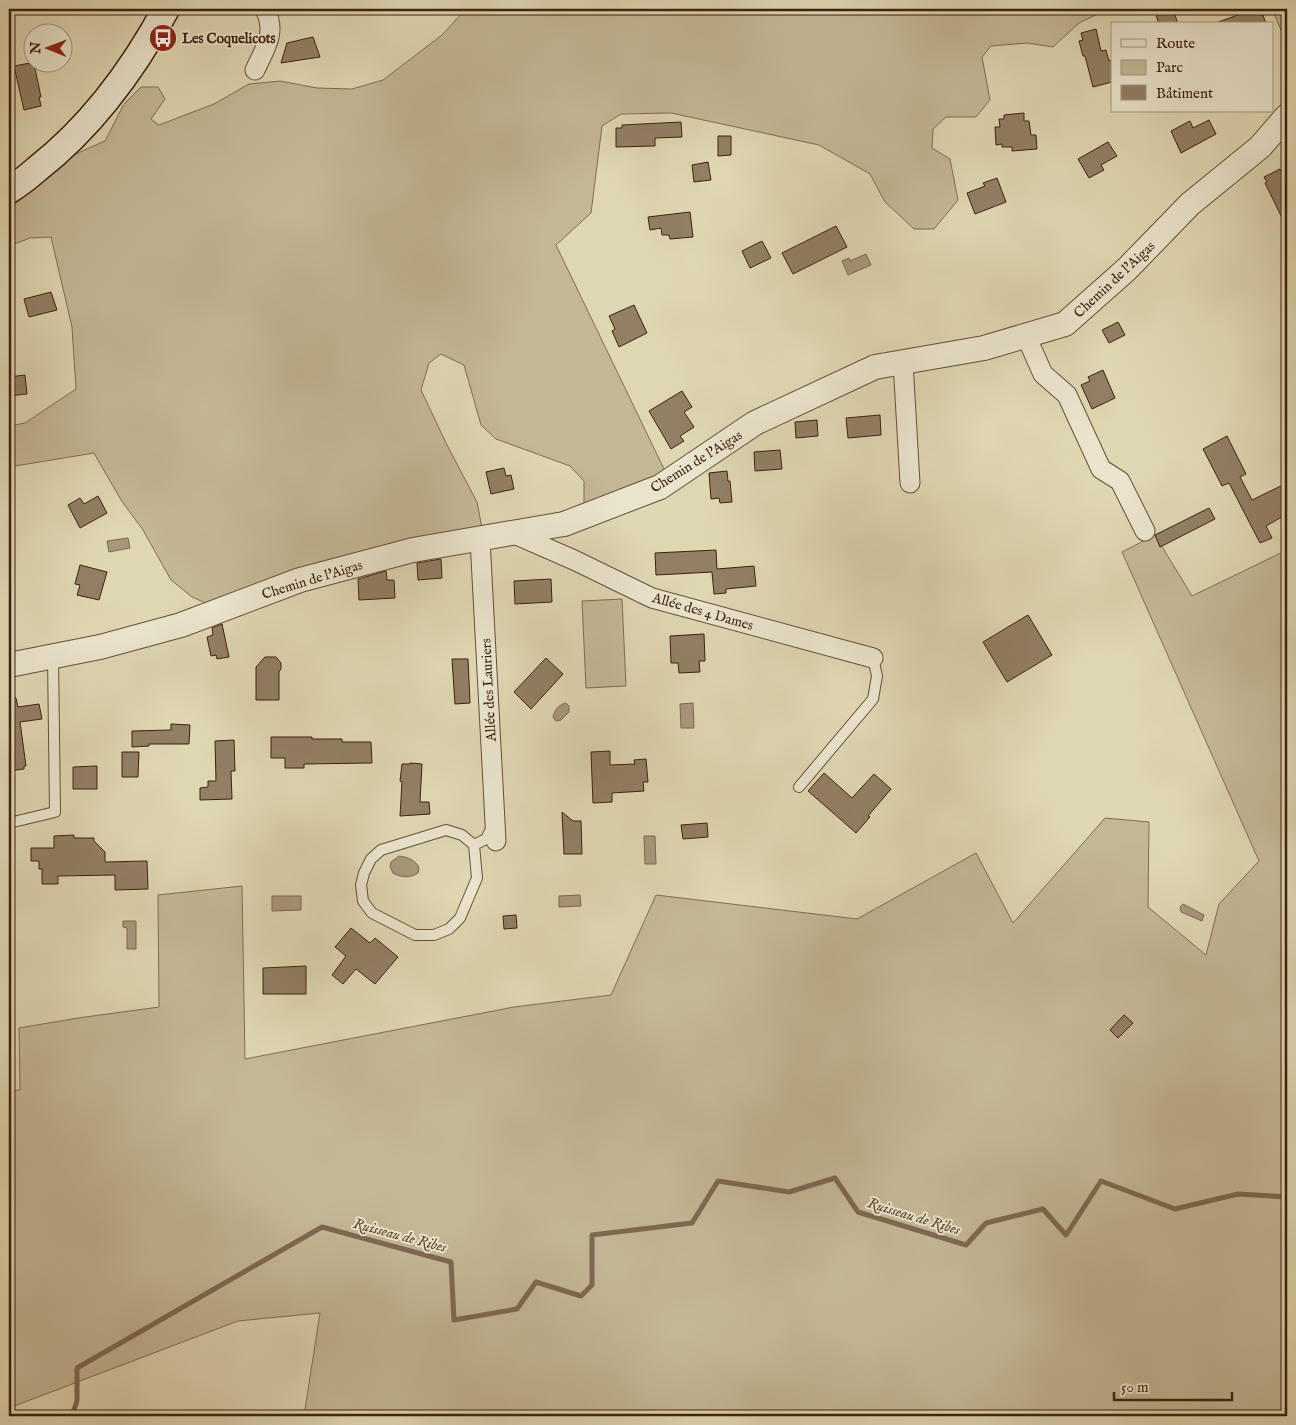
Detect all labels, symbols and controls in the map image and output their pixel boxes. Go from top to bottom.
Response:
north arrow [22,22,72,72]
legend [1111,22,1274,112]
bus stop icon: Les Coquelicots [148,23,178,53]
place label: Les Coquelicots [182,30,276,48]
text: Route [1156,34,1195,53]
text: N [27,42,45,55]
text: Parc [1156,58,1183,77]
text: Bâtiment [1156,84,1213,103]
street label: Chemin de l'Aigas [1070,237,1159,322]
street label: Chemin de l'Aigas [647,426,746,497]
street label: Chemin de l'Aigas [260,556,365,604]
street label: Allée des 4 Dames [649,589,755,635]
street label: Allée des Lauriers [477,638,501,743]
water label: Ruisseau de Ribes [865,1193,963,1240]
water label: Ruisseau de Ribes [351,1214,449,1257]
scale bar [1114,1370,1231,1402]
text: 50 m [1121,1378,1149,1397]

